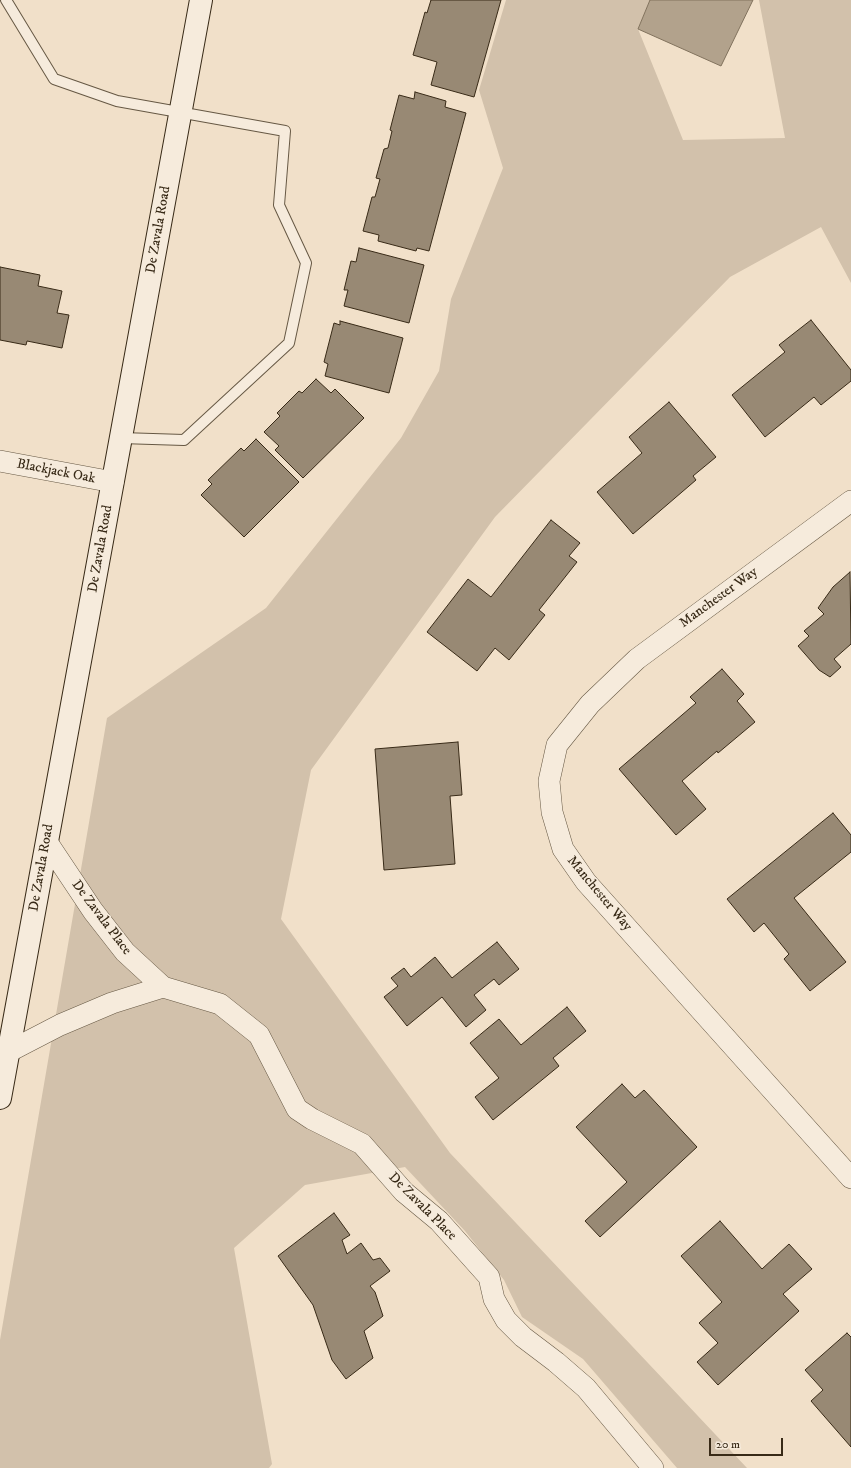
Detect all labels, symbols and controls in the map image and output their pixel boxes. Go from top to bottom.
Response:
street label: De Zavala Road [143,185,175,275]
street label: Blackjack Oak [15,456,97,488]
street label: De Zavala Road [85,504,117,594]
street label: Manchester Way [677,564,761,632]
street label: De Zavala Road [26,823,58,913]
street label: Manchester Way [563,853,635,935]
street label: De Zavala Place [67,877,135,959]
street label: De Zavala Place [384,1169,460,1245]
scale bar [711,1430,785,1456]
text: 20 m [716,1437,740,1452]

